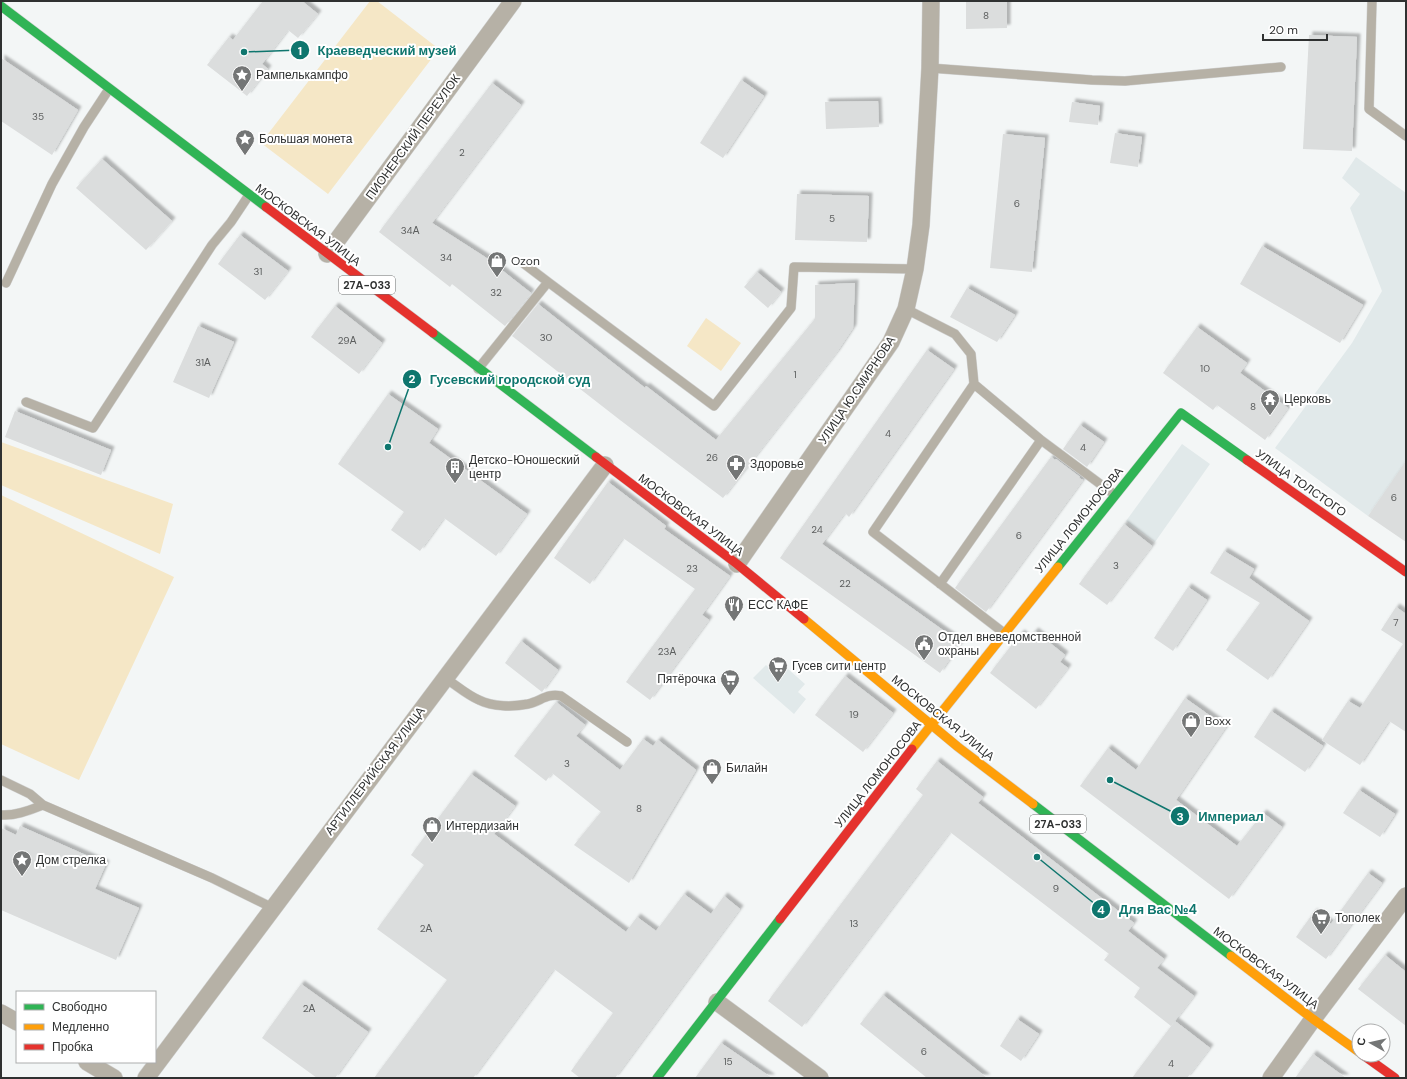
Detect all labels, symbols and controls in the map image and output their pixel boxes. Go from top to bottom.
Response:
house number: 8 [983,9,989,22]
scale bar [1263,16,1327,42]
text: 20 m [1269,22,1298,38]
callout: Краеведческий музей [290,38,465,63]
text: Краеведческий музей [317,42,457,59]
text: 1 [298,43,302,59]
place icon: Рампелькампфо [231,64,253,92]
place label: Рампелькампфо [256,67,348,83]
street label: ПИОНЕРСКИЙ ПЕРЕУЛОК [362,71,464,203]
house number: 35 [32,110,44,123]
place icon: Большая монета [234,128,256,156]
place label: Большая монета [259,131,353,147]
house number: 2 [459,146,465,159]
street label: МОСКОВСКАЯ УЛИЦА [252,180,364,270]
house number: 6 [1014,197,1020,210]
house number: 5 [829,212,835,225]
house number: 34А [401,224,420,237]
shop icon: Ozon [486,250,508,278]
house number: 34 [440,251,452,264]
place label: Ozon [511,253,540,269]
house number: 31 [254,265,262,278]
road number: 27А-033 [339,276,395,294]
house number: 32 [490,286,502,299]
house number: 30 [540,331,553,344]
street label: УЛИЦА Ю.СМИРНОВА [815,333,899,447]
house number: 29А [338,334,357,347]
house number: 31А [195,356,211,369]
house number: 10 [1200,362,1210,375]
callout: Гусевский городской суд [402,367,598,392]
house number: 1 [793,368,797,381]
text: 2 [409,371,416,387]
text: Гусевский городской суд [430,371,591,388]
temple icon: Церковь [1259,388,1281,416]
place label: Церковь [1284,391,1331,407]
house number: 8 [1250,400,1256,413]
house number: 4 [885,427,891,440]
house number: 4 [1080,441,1086,454]
street label: УЛИЦА ТОЛСТОГО [1252,446,1350,520]
house number: 26 [706,451,718,464]
place label: Детско-Юношеский центр [469,452,580,482]
pharmacy icon: Здоровье [725,453,747,481]
building icon: Детско-Юношеский центр [444,456,466,484]
place label: Здоровье [750,456,804,472]
street label: УЛИЦА ЛОМОНОСОВА [1031,464,1127,576]
street label: МОСКОВСКАЯ УЛИЦА [635,470,747,560]
house number: 6 [1391,491,1397,504]
house number: 24 [811,523,823,536]
house number: 6 [1016,529,1022,542]
house number: 3 [1113,559,1119,572]
house number: 23 [686,562,698,575]
house number: 22 [839,577,851,590]
restaurant icon: ЕСС КАФЕ [723,594,745,622]
place label: ЕСС КАФЕ [748,597,808,613]
house number: 7 [1393,616,1399,629]
place label: Отдел вневедомственной охраны [938,629,1081,659]
public building icon: Отдел вневедомственной охраны [913,633,935,661]
house number: 23А [658,645,676,658]
supermarket icon: Гусев сити центр [767,655,789,683]
place label: Гусев сити центр [792,658,886,674]
supermarket icon: Пятёрочка [719,668,741,696]
place label: Пятёрочка [657,671,716,687]
street label: МОСКОВСКАЯ УЛИЦА [888,672,998,764]
street label: АРТИЛЛЕРИЙСКАЯ УЛИЦА [322,704,428,838]
house number: 19 [849,708,859,721]
shop icon: Boxx [1180,710,1202,738]
place label: Boxx [1205,713,1231,729]
street label: УЛИЦА ЛОМОНОСОВА [831,717,925,831]
house number: 3 [564,757,570,770]
shop icon: Билайн [701,757,723,785]
place label: Билайн [726,760,768,776]
house number: 8 [636,802,642,815]
callout: Империал [1170,804,1271,829]
text: Империал [1198,808,1264,825]
text: 3 [1176,809,1184,825]
shop icon: Интердизайн [421,815,443,843]
road number: 27А-033 [1030,815,1086,833]
place label: Интердизайн [446,818,519,834]
place icon: Дом стрелка [11,849,33,877]
place label: Дом стрелка [36,852,106,868]
house number: 9 [1053,882,1059,895]
callout: Для Вас №4 [1091,897,1205,922]
text: Для Вас №4 [1119,901,1197,918]
text: 4 [1097,902,1105,918]
supermarket icon: Тополек [1310,907,1332,935]
place label: Тополек [1335,910,1381,926]
house number: 13 [849,917,859,930]
house number: 2А [420,922,433,935]
street label: МОСКОВСКАЯ УЛИЦА [1210,923,1322,1013]
legend [16,991,156,1063]
text: Свободно [52,999,107,1015]
house number: 2А [303,1002,316,1015]
text: Медленно [52,1019,109,1035]
north arrow [1351,1023,1391,1063]
text: С [1354,1037,1369,1047]
text: Пробка [52,1039,93,1055]
house number: 6 [921,1045,927,1058]
house number: 15 [723,1055,733,1068]
house number: 4 [1168,1057,1174,1070]

